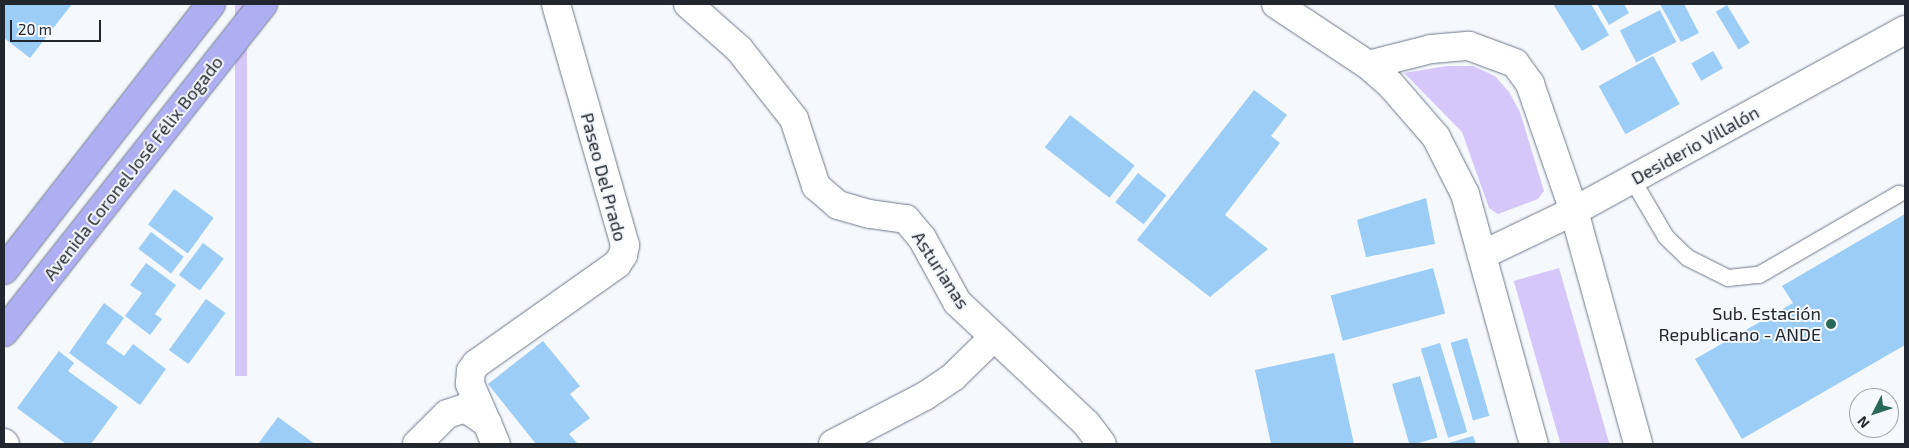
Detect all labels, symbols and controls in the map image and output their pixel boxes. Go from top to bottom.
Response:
scale bar [12,10,104,42]
text: 20 m [18,20,52,38]
street label: Avenida Coronel José Félix Bogado [38,51,228,285]
street label: Desiderio Villalón [1627,101,1763,189]
street label: Paseo Del Prado [576,110,632,244]
street label: Asturianas [908,227,974,313]
place label: Sub. Estación Republicano - ANDE [1658,303,1821,346]
marker: Sub. Estación Republicano - ANDE [1825,318,1837,330]
north arrow [1849,388,1899,438]
text: N [1853,413,1873,432]

